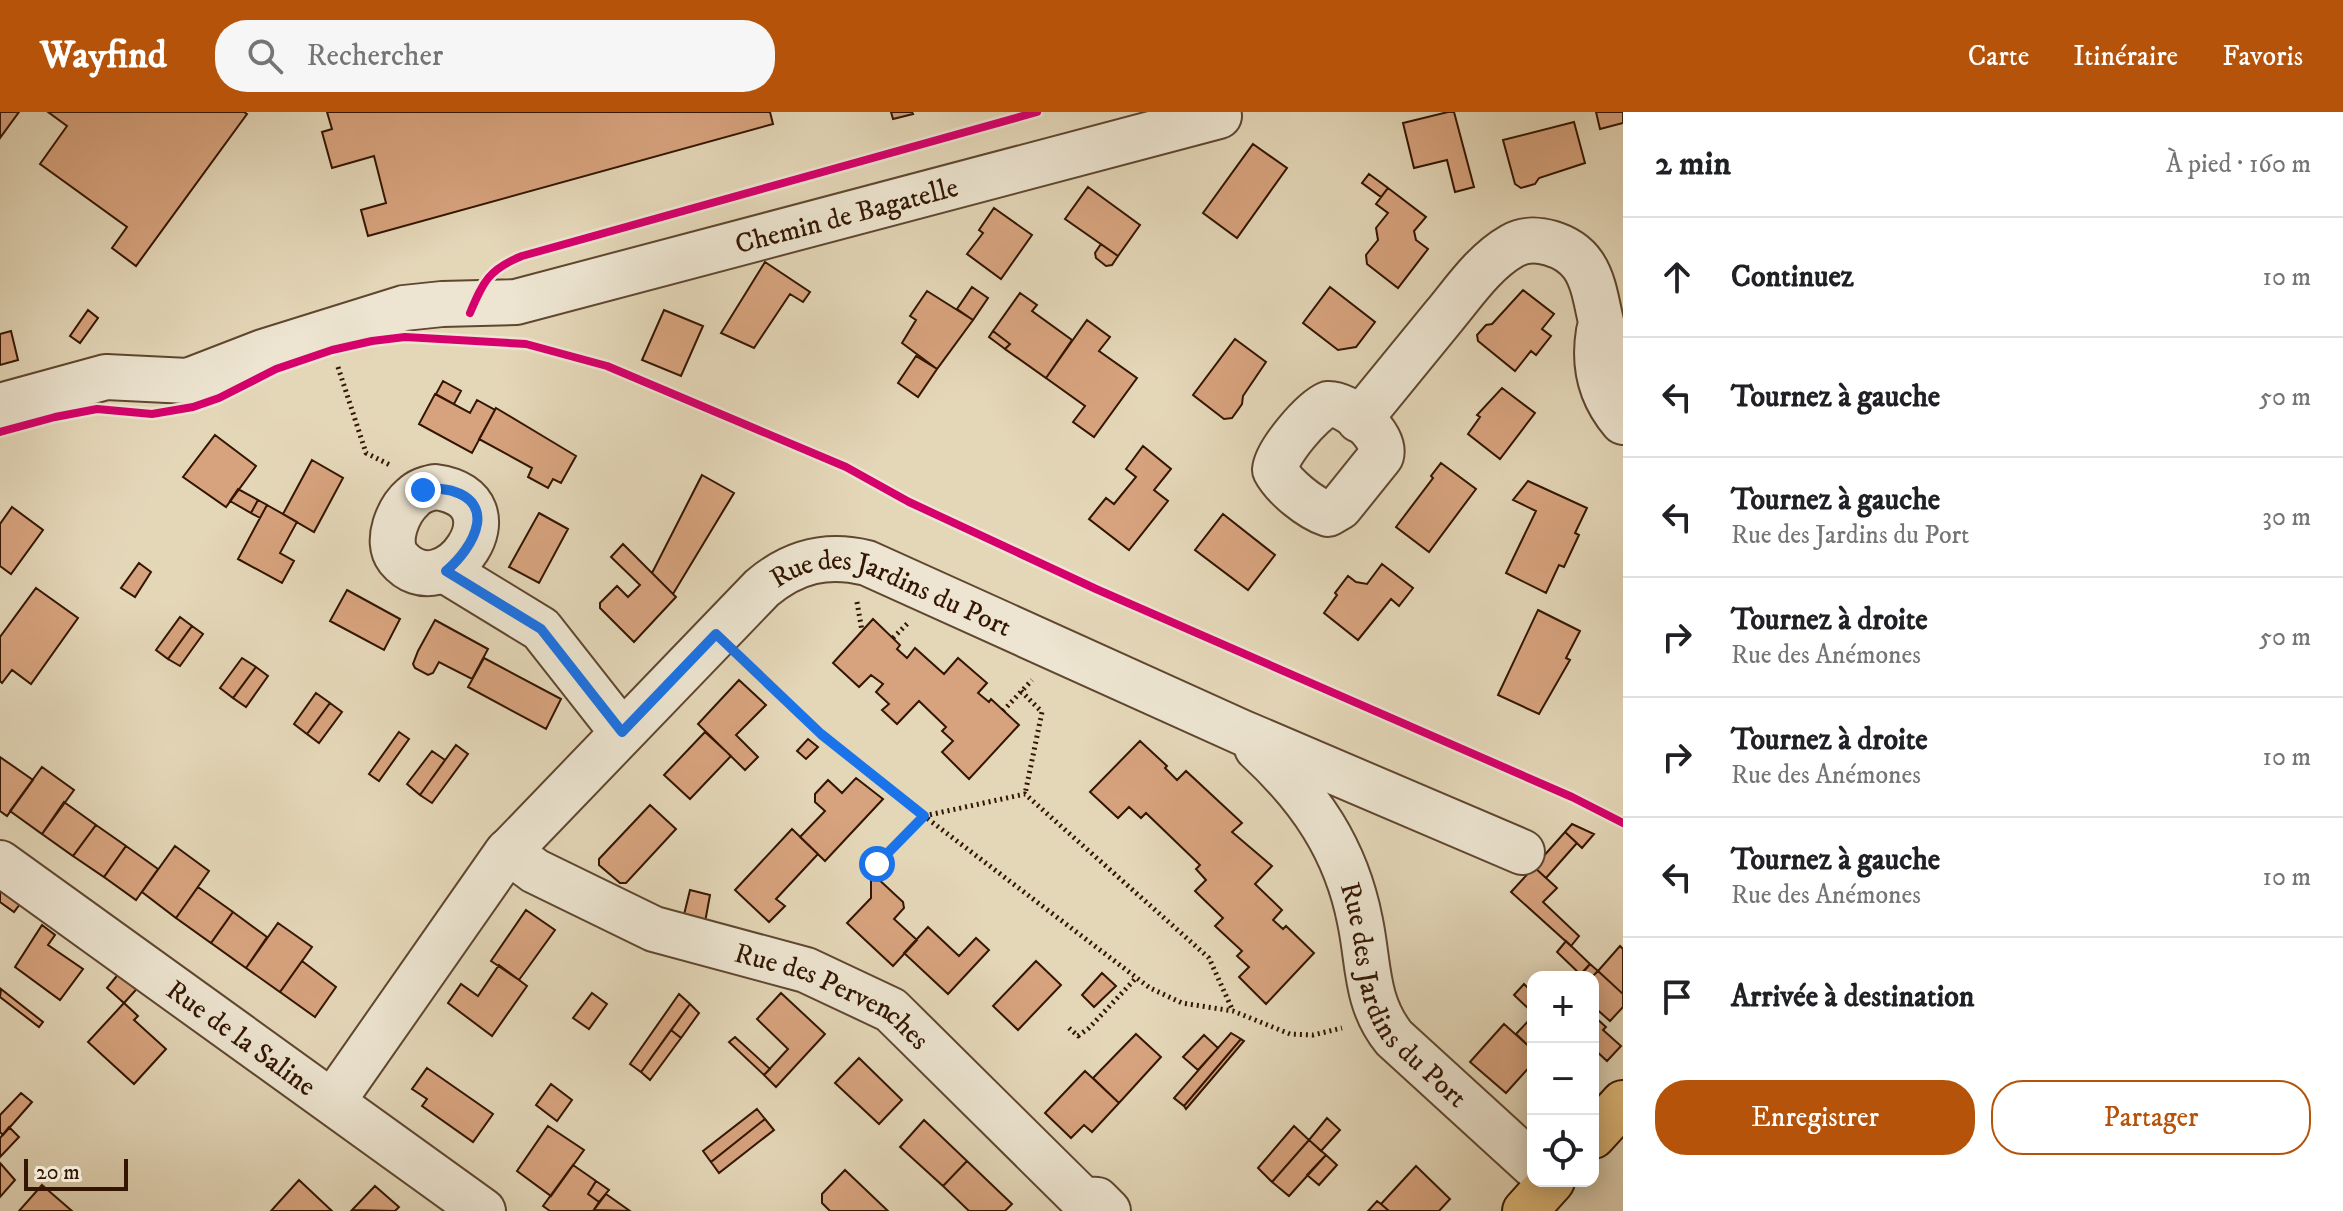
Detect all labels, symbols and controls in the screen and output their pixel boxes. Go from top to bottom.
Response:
search box [215,20,775,92]
text: Wayfind [40,32,167,80]
icon: search [243,34,287,78]
text: Rechercher [307,38,443,75]
text: Carte [1968,39,2029,74]
text: Itinéraire [2073,39,2178,74]
text: Favoris [2222,39,2303,74]
text: 2 min [1655,143,1731,185]
text: À pied · 160 m [2166,148,2311,181]
street label: Chemin de Bagatelle [731,170,962,262]
icon: ahead [1655,255,1699,299]
text: Continuez [1731,259,1854,296]
text: 10 m [2262,261,2311,294]
icon: left [1655,375,1699,419]
text: Tournez à gauche [1731,379,1940,416]
text: 50 m [2259,381,2311,414]
route end [405,472,441,508]
text: Tournez à gauche [1731,482,1940,519]
icon: left [1655,495,1699,539]
text: 30 m [2262,501,2311,534]
text: Rue des Jardins du Port [1731,519,1969,552]
street label: Rue des Jardins du Port [764,543,1017,645]
text: Tournez à droite [1731,602,1928,639]
icon: right [1655,615,1699,659]
text: 50 m [2259,621,2311,654]
text: Rue des Anémones [1731,639,1921,672]
text: Tournez à droite [1731,722,1928,759]
icon: right [1655,735,1699,779]
text: 10 m [2262,741,2311,774]
text: Rue des Anémones [1731,759,1921,792]
text: Tournez à gauche [1731,842,1940,879]
route start [859,846,895,882]
icon: left [1655,855,1699,899]
text: 10 m [2262,861,2311,894]
street label: Rue des Jardins du Port [1332,878,1474,1115]
text: Rue des Anémones [1731,879,1921,912]
street label: Rue des Pervenches [731,936,936,1057]
map controls [1527,971,1599,1187]
button: + [1527,971,1599,1043]
street label: Rue de la Saline [159,973,323,1104]
icon: arrive [1655,975,1699,1019]
text: Arrivée à destination [1731,979,1975,1016]
button: − [1527,1043,1599,1115]
button: Enregistrer [1655,1080,1975,1155]
button: Partager [1991,1080,2311,1155]
button: locate [1527,1115,1599,1187]
scale bar [24,1155,128,1191]
text: 20 m [36,1159,80,1186]

